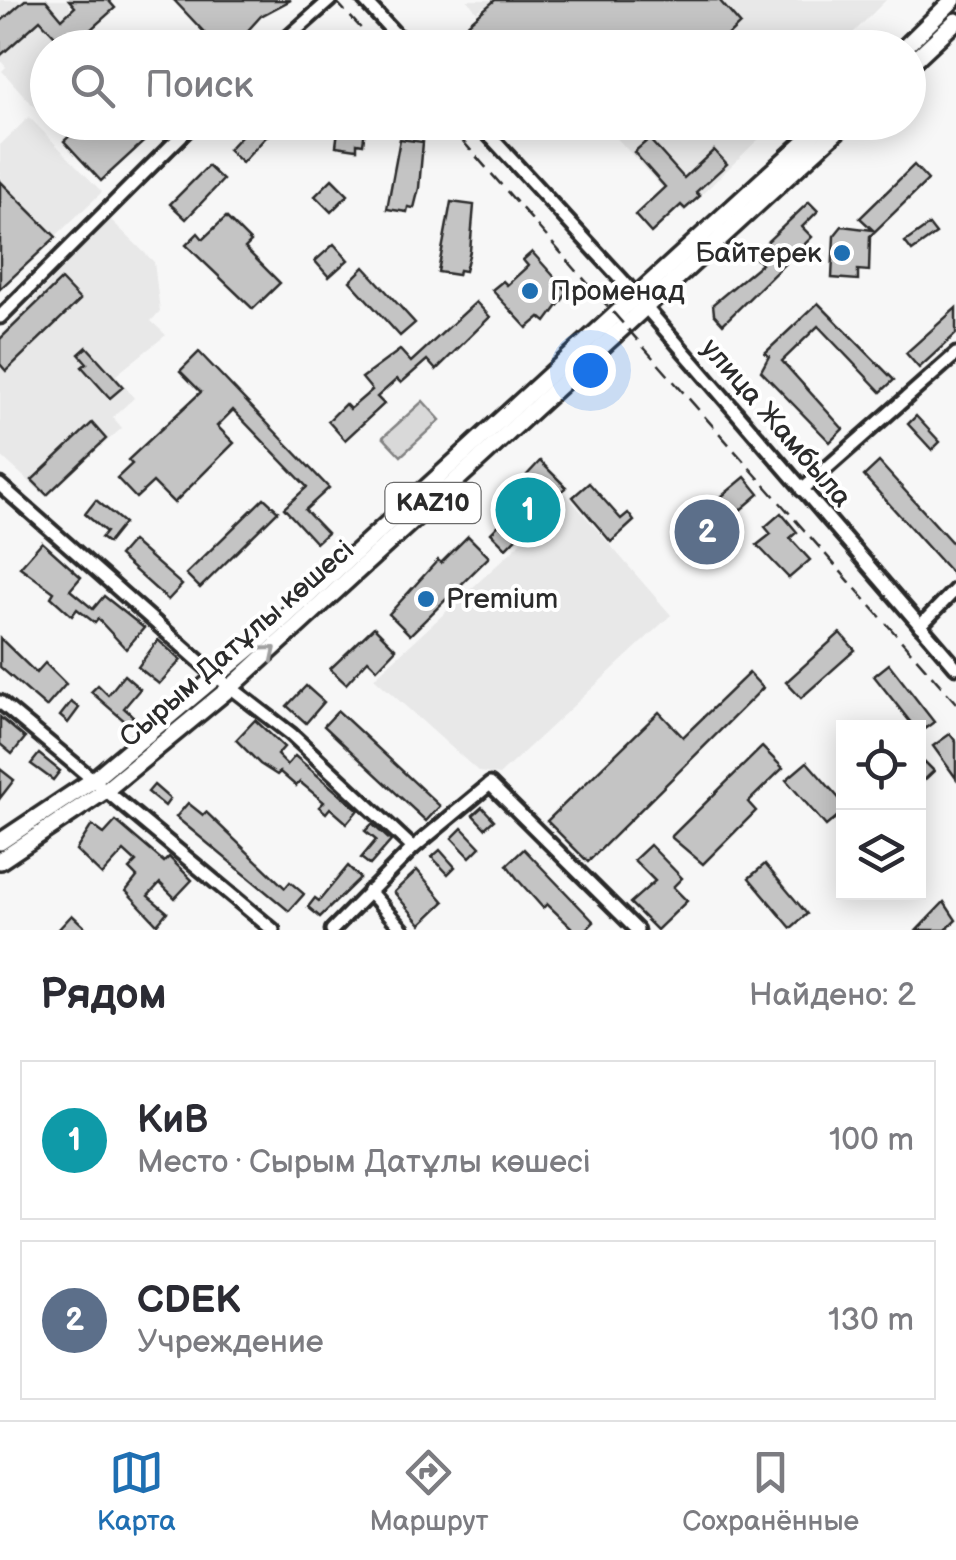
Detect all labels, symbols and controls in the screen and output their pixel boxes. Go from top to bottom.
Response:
search box [30,30,926,140]
icon: search [65,58,120,113]
text: Поиск [145,63,253,108]
place label: Байтерек [695,237,822,270]
marker: Байтерек [831,242,853,264]
place label: Променад [550,275,685,308]
marker: Променад [519,280,541,302]
street label: улица Жамбыла [694,332,858,514]
your location [565,345,616,396]
pin: 1 [496,472,560,548]
road number: KAZ10 [386,483,480,523]
pin: 2 [674,494,740,570]
street label: Сырым Датұлы көшесі [113,533,361,755]
place label: Premium [446,583,558,616]
marker: Premium [415,588,437,610]
one-way arrow [258,645,277,663]
map controls [836,720,926,900]
button: locate [836,720,926,810]
button: layers [836,810,926,900]
text: Рядом [40,970,167,1021]
text: Найдено: 2 [749,976,916,1015]
text: КиВ [137,1098,208,1143]
text: 1 [68,1121,81,1160]
text: 100 m [829,1121,914,1160]
text: Место · Сырым Датұлы көшесі [137,1143,591,1182]
text: CDEK [137,1278,241,1323]
text: 2 [65,1301,84,1340]
text: 130 m [828,1301,914,1340]
text: Учреждение [137,1323,324,1362]
tab: Карта [97,1445,176,1538]
tab: Маршрут [369,1445,489,1538]
tab: Сохранённые [682,1445,859,1538]

